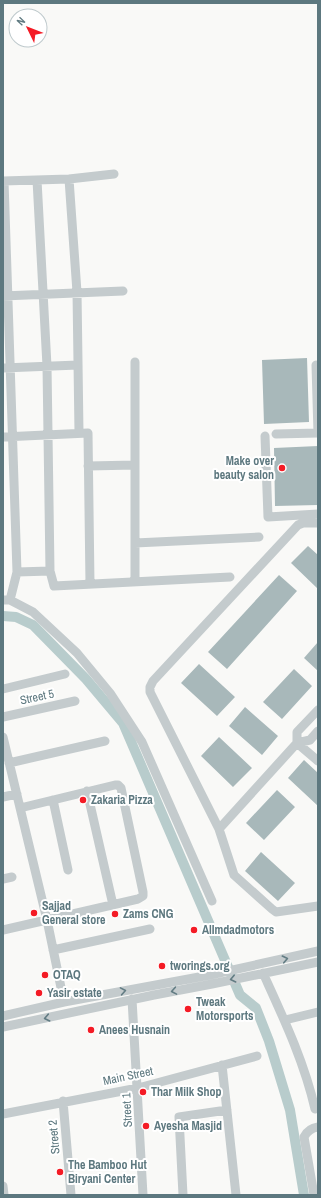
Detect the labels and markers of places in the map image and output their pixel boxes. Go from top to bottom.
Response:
place label: Make over beauty salon [214,453,274,483]
marker: Make over beauty salon [277,463,287,473]
place label: Zakaria Pizza [91,792,153,808]
marker: Zakaria Pizza [78,795,88,805]
place label: Sajjad General store [42,898,106,928]
place label: Zams CNG [123,906,174,922]
marker: Sajjad General store [29,908,39,918]
marker: Zams CNG [110,909,120,919]
place label: AlImdadmotors [202,922,275,938]
marker: AlImdadmotors [189,925,199,935]
place label: tworings.org [170,958,230,974]
marker: tworings.org [157,961,167,971]
place label: OTAQ [53,967,81,983]
marker: OTAQ [40,970,50,980]
place label: Yasir estate [47,985,102,1001]
marker: Yasir estate [34,988,44,998]
place label: Tweak Motorsports [196,994,254,1024]
marker: Tweak Motorsports [183,1004,193,1014]
place label: Anees Husnain [99,1022,170,1038]
marker: Anees Husnain [86,1025,96,1035]
place label: Thar Milk Shop [151,1084,222,1100]
marker: Thar Milk Shop [138,1087,148,1097]
place label: Ayesha Masjid [154,1118,222,1134]
marker: Ayesha Masjid [141,1121,151,1131]
place label: The Bamboo Hut Biryani Center [68,1157,147,1187]
marker: The Bamboo Hut Biryani Center [55,1167,65,1177]

